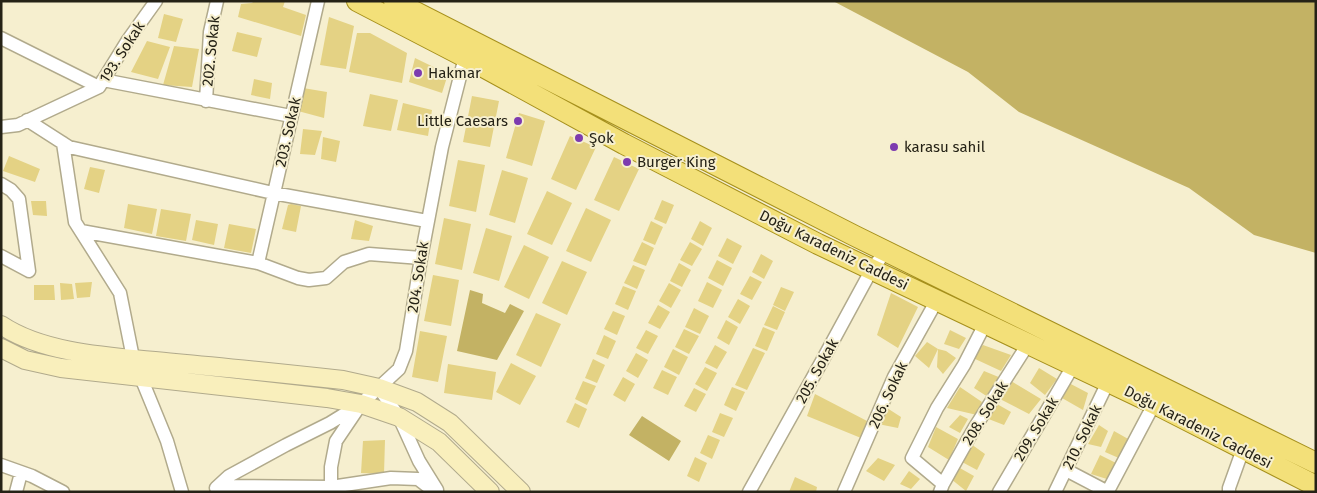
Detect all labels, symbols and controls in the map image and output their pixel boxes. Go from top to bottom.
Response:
street label: 202. Sokak [198,15,224,87]
street label: 193. Sokak [96,18,149,86]
place label: Hakmar [428,64,481,82]
marker: Hakmar [412,67,424,79]
street label: 203. Sokak [271,95,305,169]
place label: Little Caesars [417,112,508,130]
marker: Little Caesars [512,115,524,127]
place label: Şok [589,129,614,147]
marker: Şok [573,132,585,144]
place label: karasu sahil [904,138,986,156]
marker: karasu sahil [888,141,900,153]
place label: Burger King [637,153,716,171]
marker: Burger King [621,156,633,168]
street label: Doğu Karadeniz Caddesi [757,206,911,294]
street label: 204. Sokak [404,240,433,314]
street label: 205. Sokak [792,335,842,406]
street label: 206. Sokak [865,358,911,431]
street label: 208. Sokak [958,377,1012,448]
street label: Doğu Karadeniz Caddesi [1121,382,1275,472]
street label: 209. Sokak [1010,394,1062,464]
street label: 210. Sokak [1059,401,1106,472]

